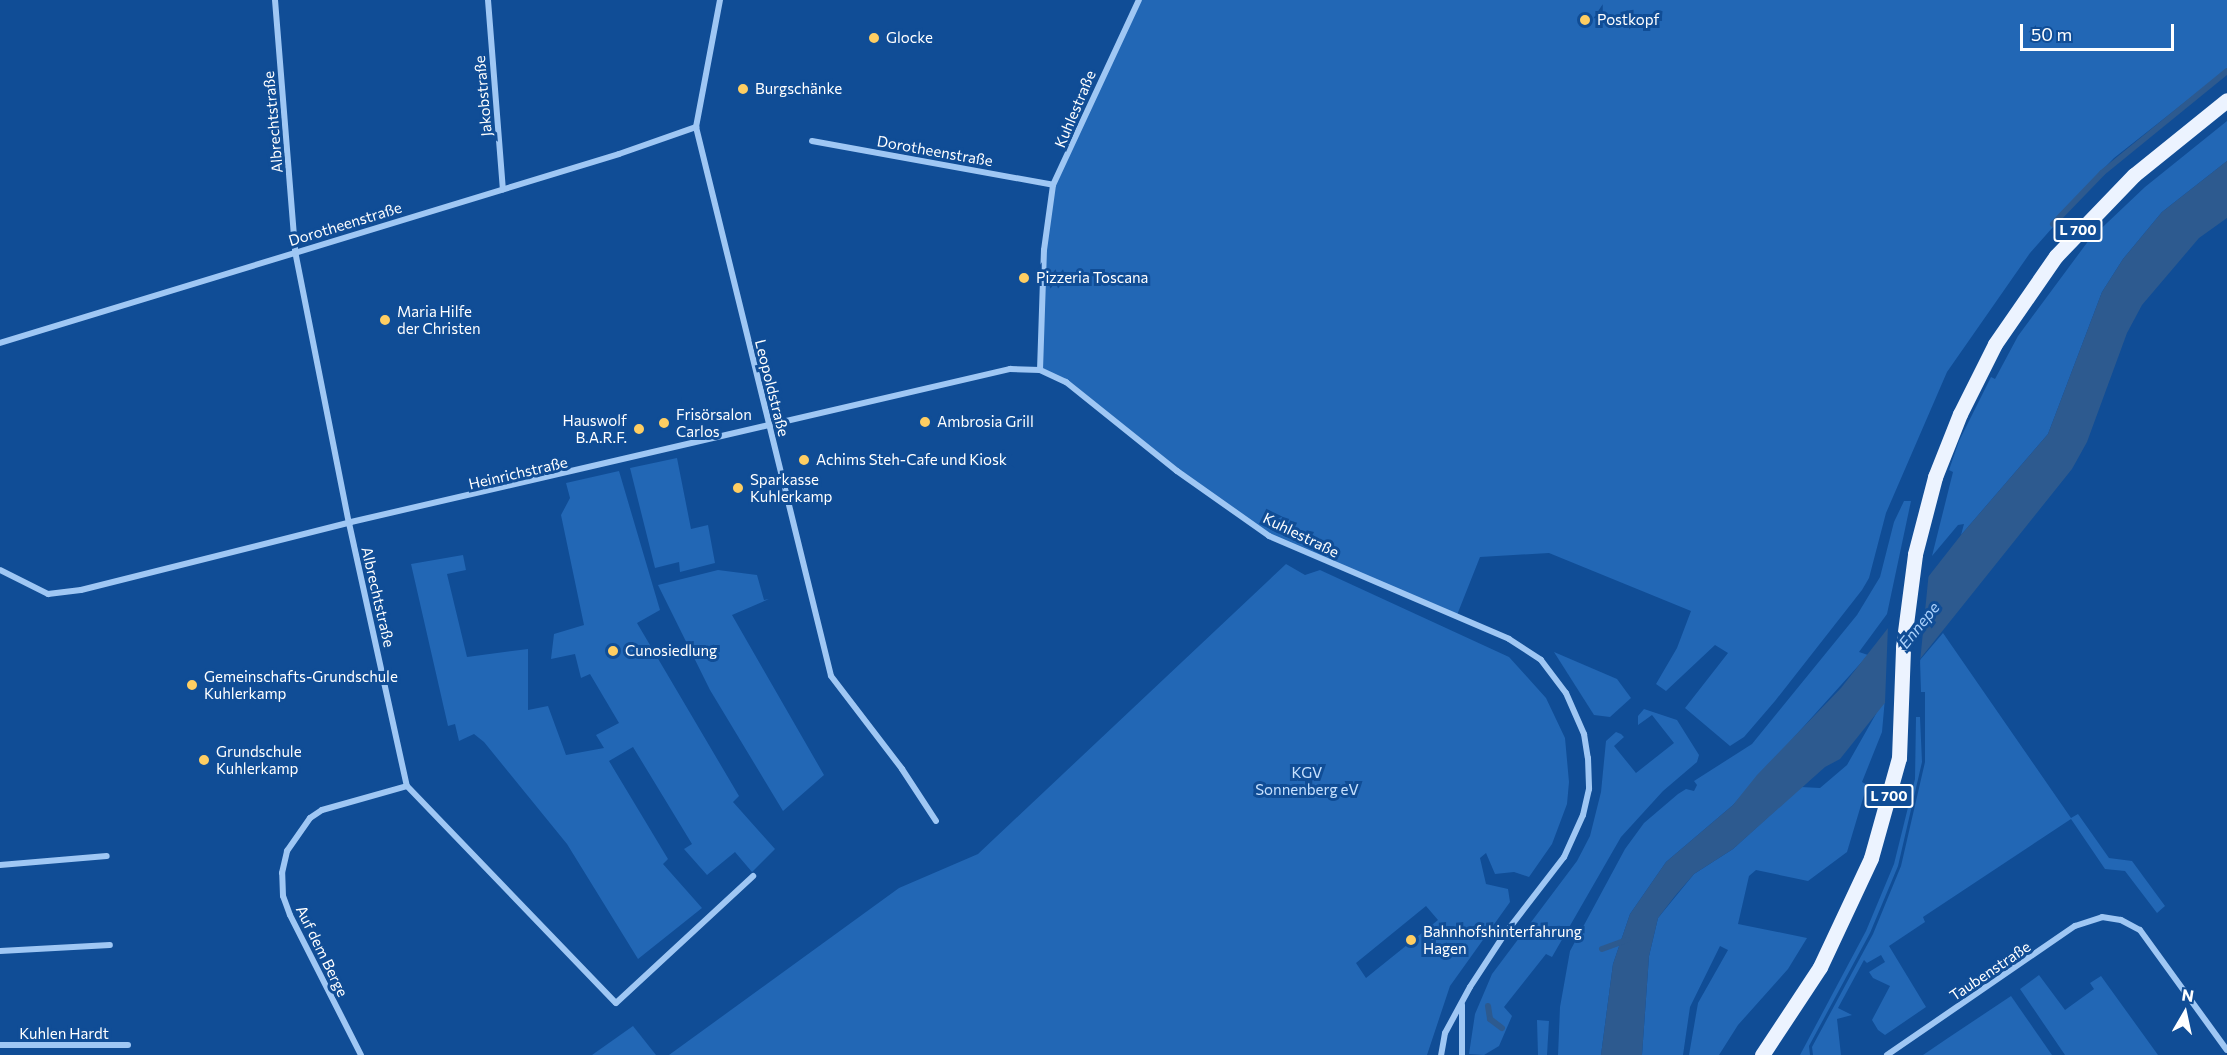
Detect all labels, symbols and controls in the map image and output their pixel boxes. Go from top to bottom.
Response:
place label: Postkopf [1597,11,1659,29]
scale bar [2023,12,2178,50]
marker: Postkopf [1578,13,1592,27]
text: 50 m [2031,23,2072,45]
place label: Glocke [886,29,933,47]
marker: Glocke [867,31,881,45]
street label: Jakobstraße [470,55,496,137]
street label: Kuhlestraße [1051,68,1099,150]
street label: Albrechtstraße [260,70,286,174]
place label: Burgschänke [755,80,842,98]
marker: Burgschänke [736,82,750,96]
street label: Dorotheenstraße [876,132,994,170]
street label: Dorotheenstraße [286,198,404,250]
road number: L 700 [2052,219,2104,241]
place label: Pizzeria Toscana [1036,269,1148,287]
marker: Pizzeria Toscana [1017,271,1031,285]
place label: Maria Hilfe der Christen [397,302,480,337]
marker: Maria Hilfe der Christen [378,313,392,327]
street label: Leopoldstraße [751,338,793,438]
place label: Frisörsalon Carlos [676,405,752,440]
place label: Hauswolf B.A.R.F. [562,411,627,446]
place label: Ambrosia Grill [937,413,1034,431]
marker: Ambrosia Grill [918,415,932,429]
marker: Frisörsalon Carlos [657,416,671,430]
marker: Hauswolf B.A.R.F. [632,422,646,436]
place label: Achims Steh-Cafe und Kiosk [816,451,1007,469]
street label: Heinrichstraße [467,453,569,493]
marker: Achims Steh-Cafe und Kiosk [797,453,811,467]
place label: Sparkasse Kuhlerkamp [750,470,832,505]
marker: Sparkasse Kuhlerkamp [731,481,745,495]
street label: Kuhlestraße [1260,509,1342,561]
street label: Albrechtstraße [358,545,398,649]
water label: Ennepe [1894,598,1944,652]
place label: Cunosiedlung [625,642,717,660]
marker: Cunosiedlung [606,644,620,658]
place label: Gemeinschafts-Grundschule Kuhlerkamp [204,667,398,702]
marker: Gemeinschafts-Grundschule Kuhlerkamp [185,678,199,692]
place label: Grundschule Kuhlerkamp [216,742,302,777]
marker: Grundschule Kuhlerkamp [197,753,211,767]
park label: KGV Sonnenberg eV [1255,763,1359,798]
road number: L 700 [1864,785,1914,807]
street label: Auf dem Berge [292,902,352,1000]
place label: Bahnhofshinterfahrung Hagen [1423,922,1582,957]
marker: Bahnhofshinterfahrung Hagen [1404,933,1418,947]
street label: Taubenstraße [1946,937,2034,1005]
north arrow [2155,983,2215,1043]
text: N [2180,984,2195,1005]
street label: Kuhlen Hardt [19,1025,109,1043]

